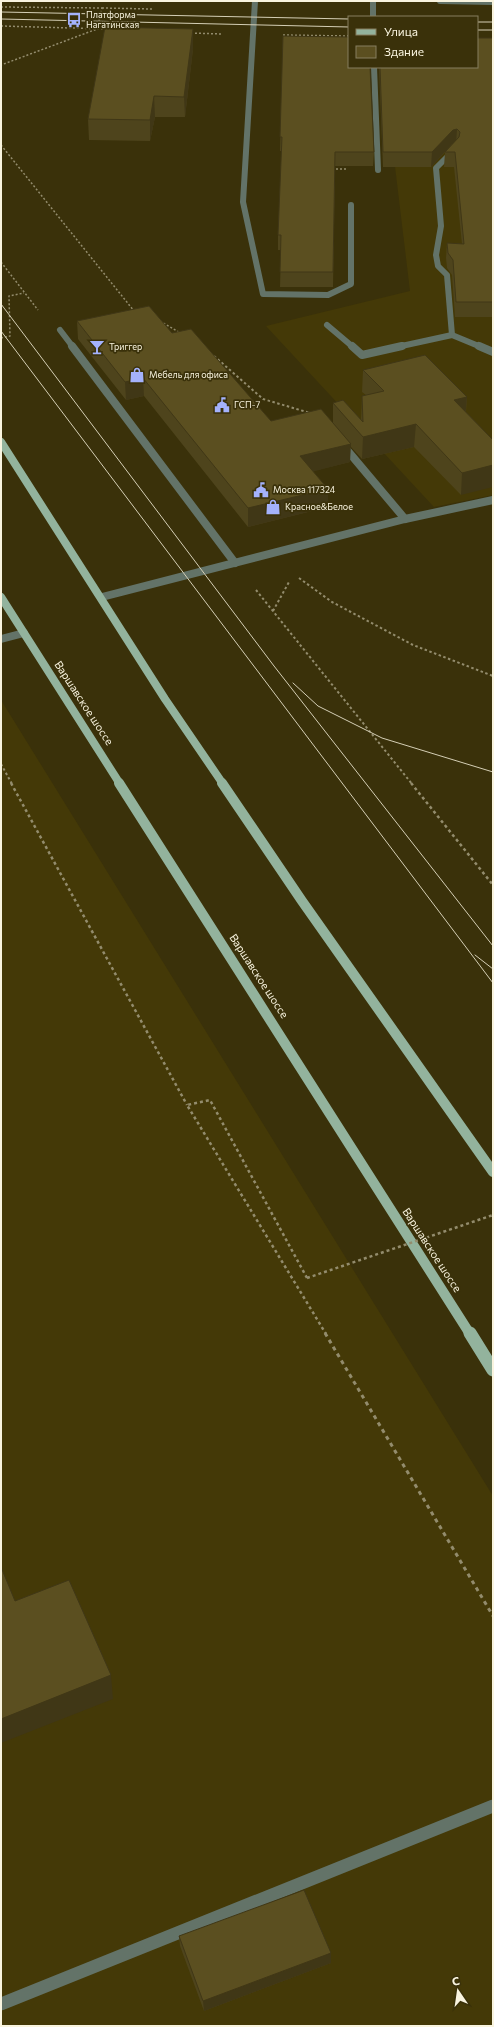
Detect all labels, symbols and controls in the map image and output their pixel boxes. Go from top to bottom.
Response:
place label: Платформа Нагатинская [86,9,139,30]
bus stop icon: Платформа Нагатинская [65,11,83,29]
legend [348,16,478,68]
text: Улица [384,24,418,38]
text: Здание [384,44,424,58]
bar icon: Триггер [88,338,106,356]
place label: Триггер [109,341,142,352]
shop icon: Мебель для офиса [128,366,146,384]
place label: Мебель для офиса [149,369,228,380]
public building icon: ГСП-7 [213,396,231,414]
place label: ГСП-7 [234,399,260,410]
public building icon: Москва 117324 [252,481,270,499]
place label: Москва 117324 [273,484,336,495]
shop icon: Красное&Белое [264,498,282,516]
place label: Красное&Белое [285,501,353,512]
street label: Варшавское шоссе [52,658,117,747]
street label: Варшавское шоссе [227,931,292,1020]
street label: Варшавское шоссе [400,1205,465,1294]
north arrow [438,1971,478,2011]
text: С [451,1973,461,1988]

